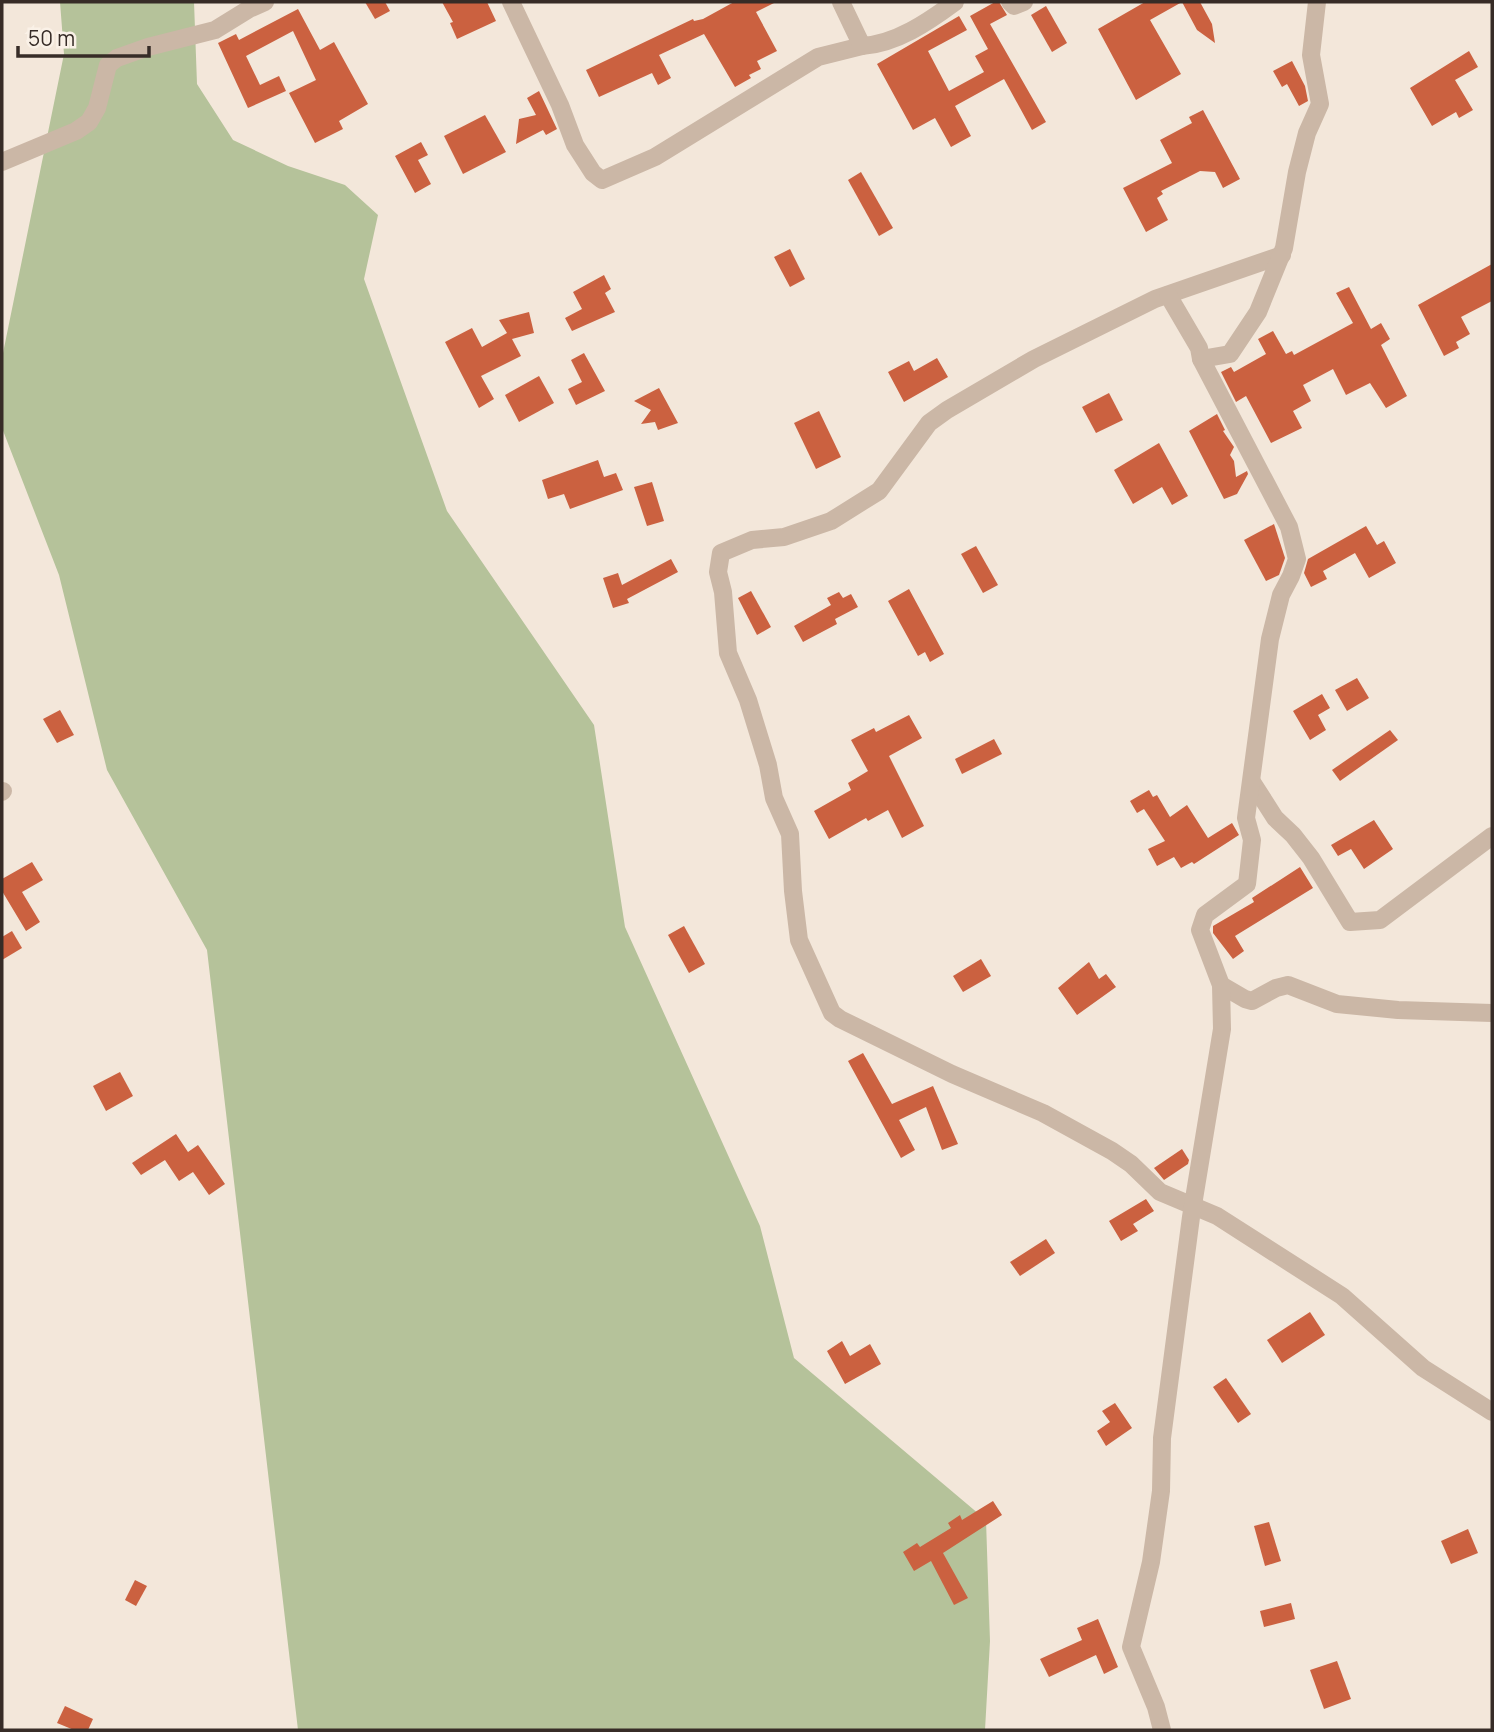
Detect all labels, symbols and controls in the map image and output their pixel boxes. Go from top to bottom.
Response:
scale bar [18,14,149,58]
text: 50 m [28,24,75,52]

